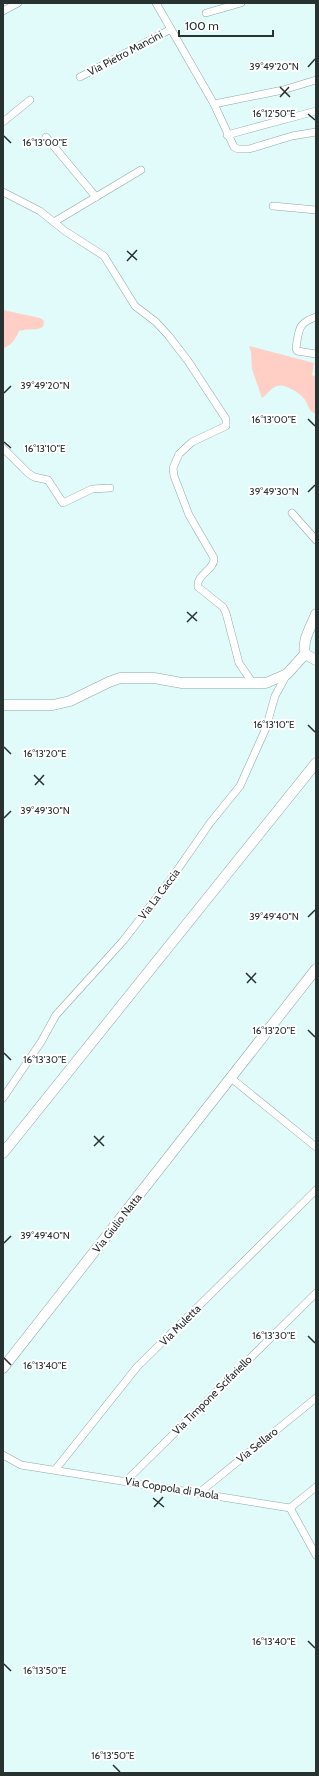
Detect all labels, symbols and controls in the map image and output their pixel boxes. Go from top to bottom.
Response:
scale bar [179,12,273,38]
text: 100 m [185,18,219,33]
street label: Via Pietro Mancini [85,27,165,79]
text: 39°49'20"N [249,60,299,73]
text: 16°12'50"E [252,107,296,120]
text: 16°13'00"E [23,136,68,149]
text: 39°49'20"N [20,379,70,392]
text: 16°13'00"E [252,413,297,426]
text: 16°13'10"E [24,442,66,455]
text: 39°49'30"N [249,485,299,498]
text: 16°13'10"E [253,718,295,731]
text: 16°13'20"E [23,747,67,760]
text: 39°49'30"N [20,804,70,817]
street label: Via La Caccia [135,865,183,922]
text: 39°49'40"N [249,910,299,923]
text: 16°13'20"E [252,1024,296,1037]
text: 16°13'30"E [23,1053,67,1066]
street label: Via Giulio Natta [89,1190,145,1256]
text: 39°49'40"N [20,1229,70,1242]
street label: Via Muletta [156,1301,204,1349]
text: 16°13'30"E [252,1329,296,1342]
street label: Via Timpone Scifariello [169,1352,255,1438]
text: 16°13'40"E [23,1359,67,1372]
street label: Via Sellaro [233,1424,281,1466]
street label: Via Coppola di Paola [124,1474,221,1502]
text: 16°13'40"E [252,1635,296,1648]
text: 16°13'50"E [23,1664,67,1677]
text: 16°13'50"E [91,1749,135,1762]

